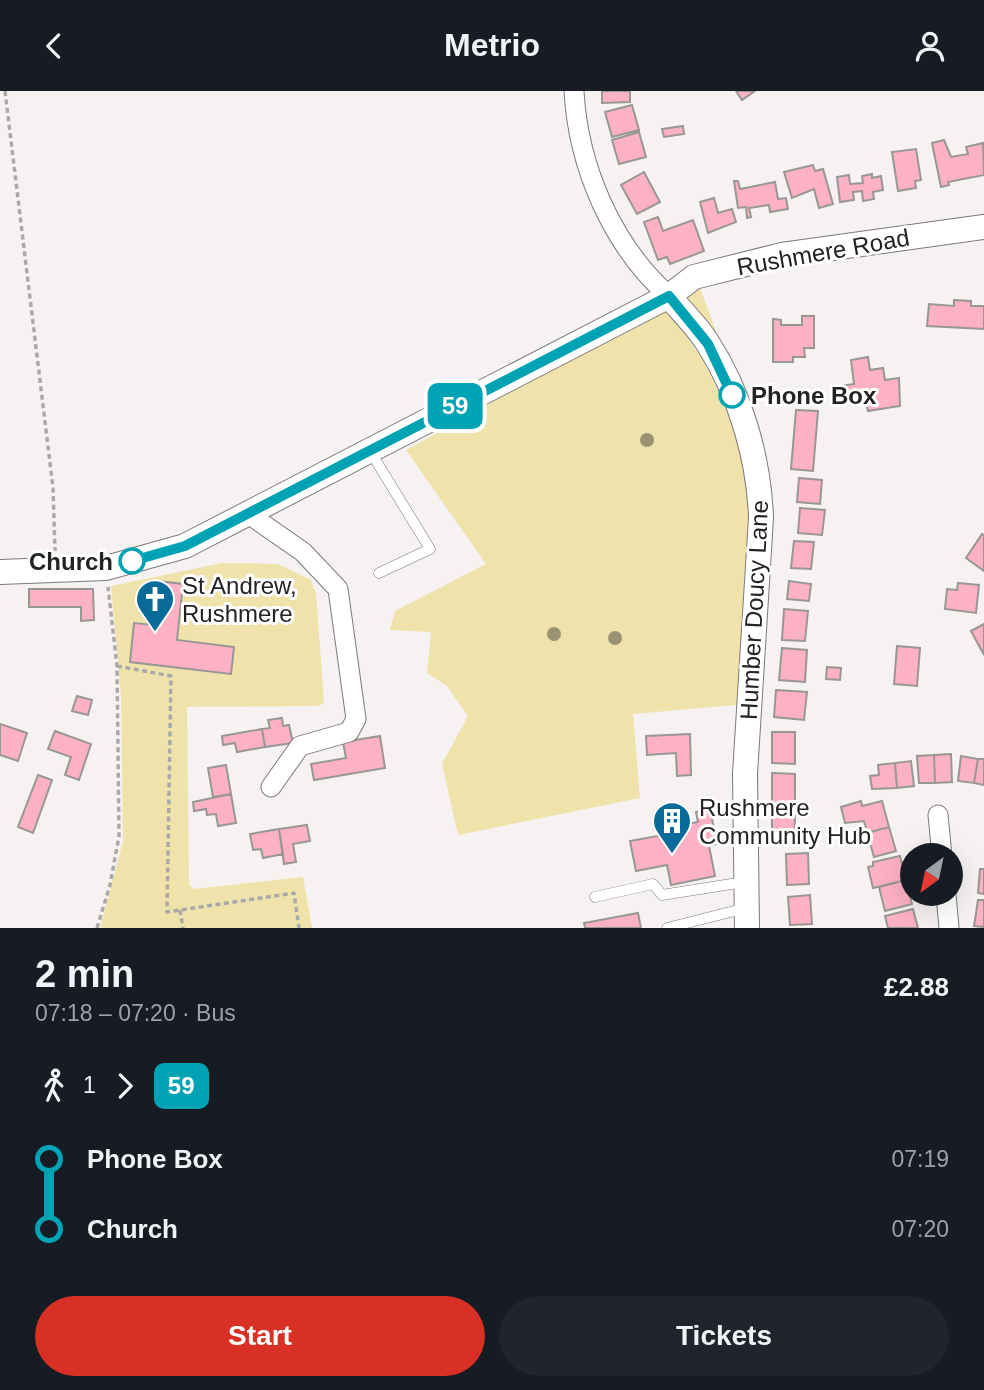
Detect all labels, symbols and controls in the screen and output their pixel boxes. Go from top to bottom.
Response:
icon: back [35,27,73,65]
text: Metrio [444,27,540,63]
icon: person [911,27,949,65]
street label: Rushmere Road [735,224,911,280]
marker: Phone Box [719,382,745,408]
place label: Phone Box [751,382,877,409]
line badge: 59 [424,383,486,429]
text: 59 [442,392,468,419]
street label: Humber Doucy Lane [735,499,773,721]
place label: Church [29,548,113,575]
marker: Church [119,548,145,574]
place label: St Andrew, Rushmere [182,572,297,627]
church icon: St Andrew, Rushmere [134,578,176,633]
place label: Rushmere Community Hub [699,794,871,849]
building icon: Rushmere Community Hub [651,800,693,855]
north arrow [900,843,962,907]
map controls [900,843,963,906]
text: 2 min [35,953,134,995]
text: £2.88 [884,972,949,1002]
text: 07:18 – 07:20 · Bus [35,1000,236,1026]
icon: walk [35,1067,73,1105]
icon: forward [106,1067,144,1105]
text: 1 [83,1072,96,1098]
text: 59 [168,1072,195,1099]
text: Phone Box [87,1144,223,1174]
text: 07:19 [891,1146,949,1172]
text: Church [87,1214,178,1244]
text: 07:20 [891,1216,949,1242]
button: Start [35,1296,485,1376]
button: Tickets [499,1296,949,1376]

